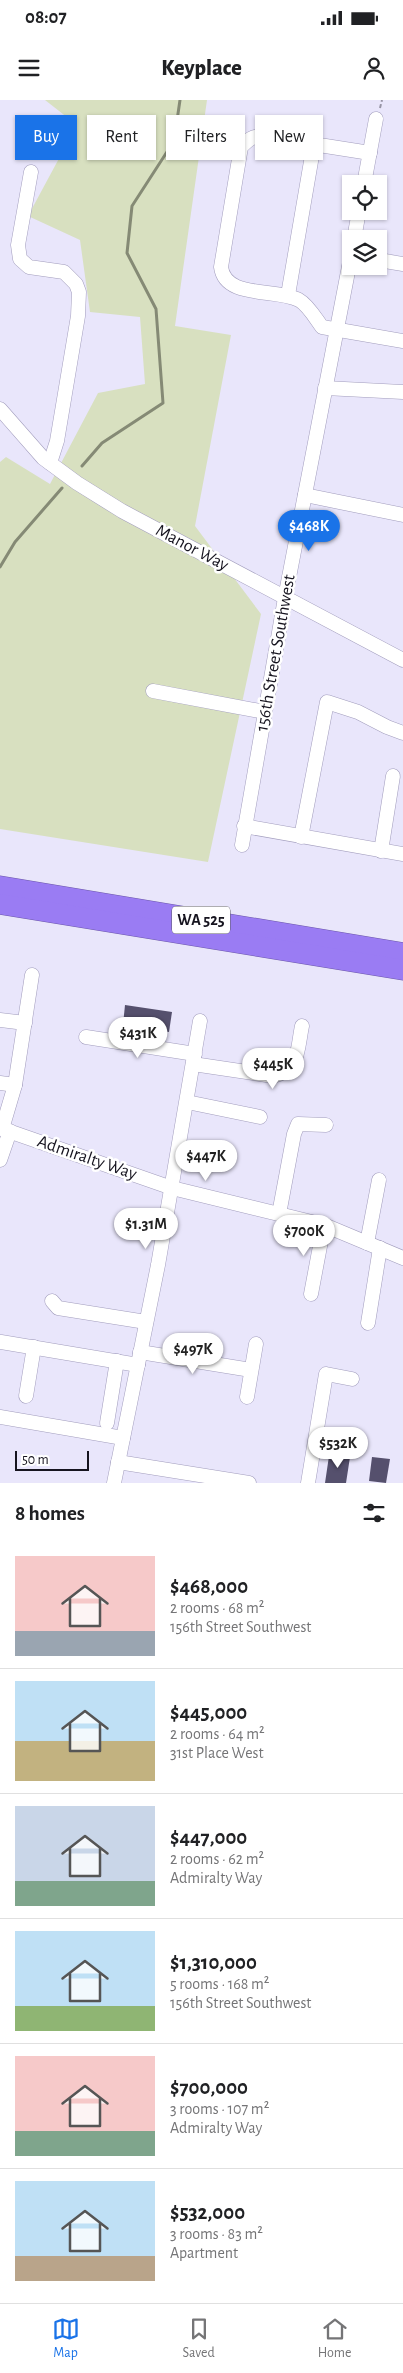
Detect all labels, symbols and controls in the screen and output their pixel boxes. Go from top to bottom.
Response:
text: 08:07 [25,8,67,27]
icon: menu [15,54,43,82]
icon: person [360,54,388,82]
text: Keyplace [161,57,242,79]
chip: Buy [15,115,77,160]
chip: Rent [87,115,156,160]
chip: Filters [166,115,245,160]
chip: New [255,115,323,160]
map controls [342,175,387,275]
button: locate [342,175,387,220]
button: layers [342,230,387,275]
pin: $468K [274,510,344,552]
text: $468K [289,518,329,534]
street label: Manor Way [153,521,232,575]
street label: 156th Street Southwest [253,573,299,733]
road number: WA 525 [172,906,230,934]
pin: $431K [103,1016,173,1059]
text: $431K [119,1025,157,1041]
pin: $445K [238,1048,308,1090]
text: $445K [253,1056,293,1072]
street label: Admiralty Way [35,1133,139,1184]
pin: $447K [171,1140,241,1182]
text: $447K [186,1148,226,1164]
pin: $1.31M [105,1208,187,1250]
pin: $700K [269,1214,339,1257]
text: $1.31M [125,1216,167,1232]
text: $700K [284,1223,324,1239]
pin: $497K [158,1332,228,1375]
text: $497K [173,1341,213,1357]
pin: $532K [303,1426,373,1469]
text: $532K [319,1435,357,1451]
scale bar [15,1448,89,1471]
text: 50 m [22,1453,49,1467]
icon: filters [360,1499,388,1527]
text: 8 homes [15,1503,85,1524]
icon: home [55,1576,115,1636]
text: $468,000 [170,1576,248,1597]
text: 2 rooms · 68 m² [170,1600,264,1616]
text: 156th Street Southwest [170,1619,311,1635]
icon: home [55,1701,115,1761]
text: $445,000 [170,1702,247,1723]
text: 2 rooms · 64 m² [170,1726,265,1742]
text: 31st Place West [170,1745,264,1761]
icon: home [55,1826,115,1886]
text: $447,000 [170,1827,247,1848]
text: 2 rooms · 62 m² [170,1851,264,1867]
text: Admiralty Way [170,1870,262,1886]
icon: home [55,1951,115,2011]
text: $1,310,000 [170,1952,257,1973]
text: 5 rooms · 168 m² [170,1976,269,1992]
text: 156th Street Southwest [170,1995,311,2011]
icon: home [55,2076,115,2136]
text: $700,000 [170,2077,248,2098]
text: 3 rooms · 107 m² [170,2101,269,2117]
text: Admiralty Way [170,2120,262,2136]
icon: home [55,2201,115,2261]
text: $532,000 [170,2202,245,2223]
text: 3 rooms · 83 m² [170,2226,263,2242]
text: Apartment [170,2245,238,2261]
tab: Map [52,2315,80,2362]
tab: Saved [183,2315,215,2362]
tab: Home [318,2315,351,2362]

